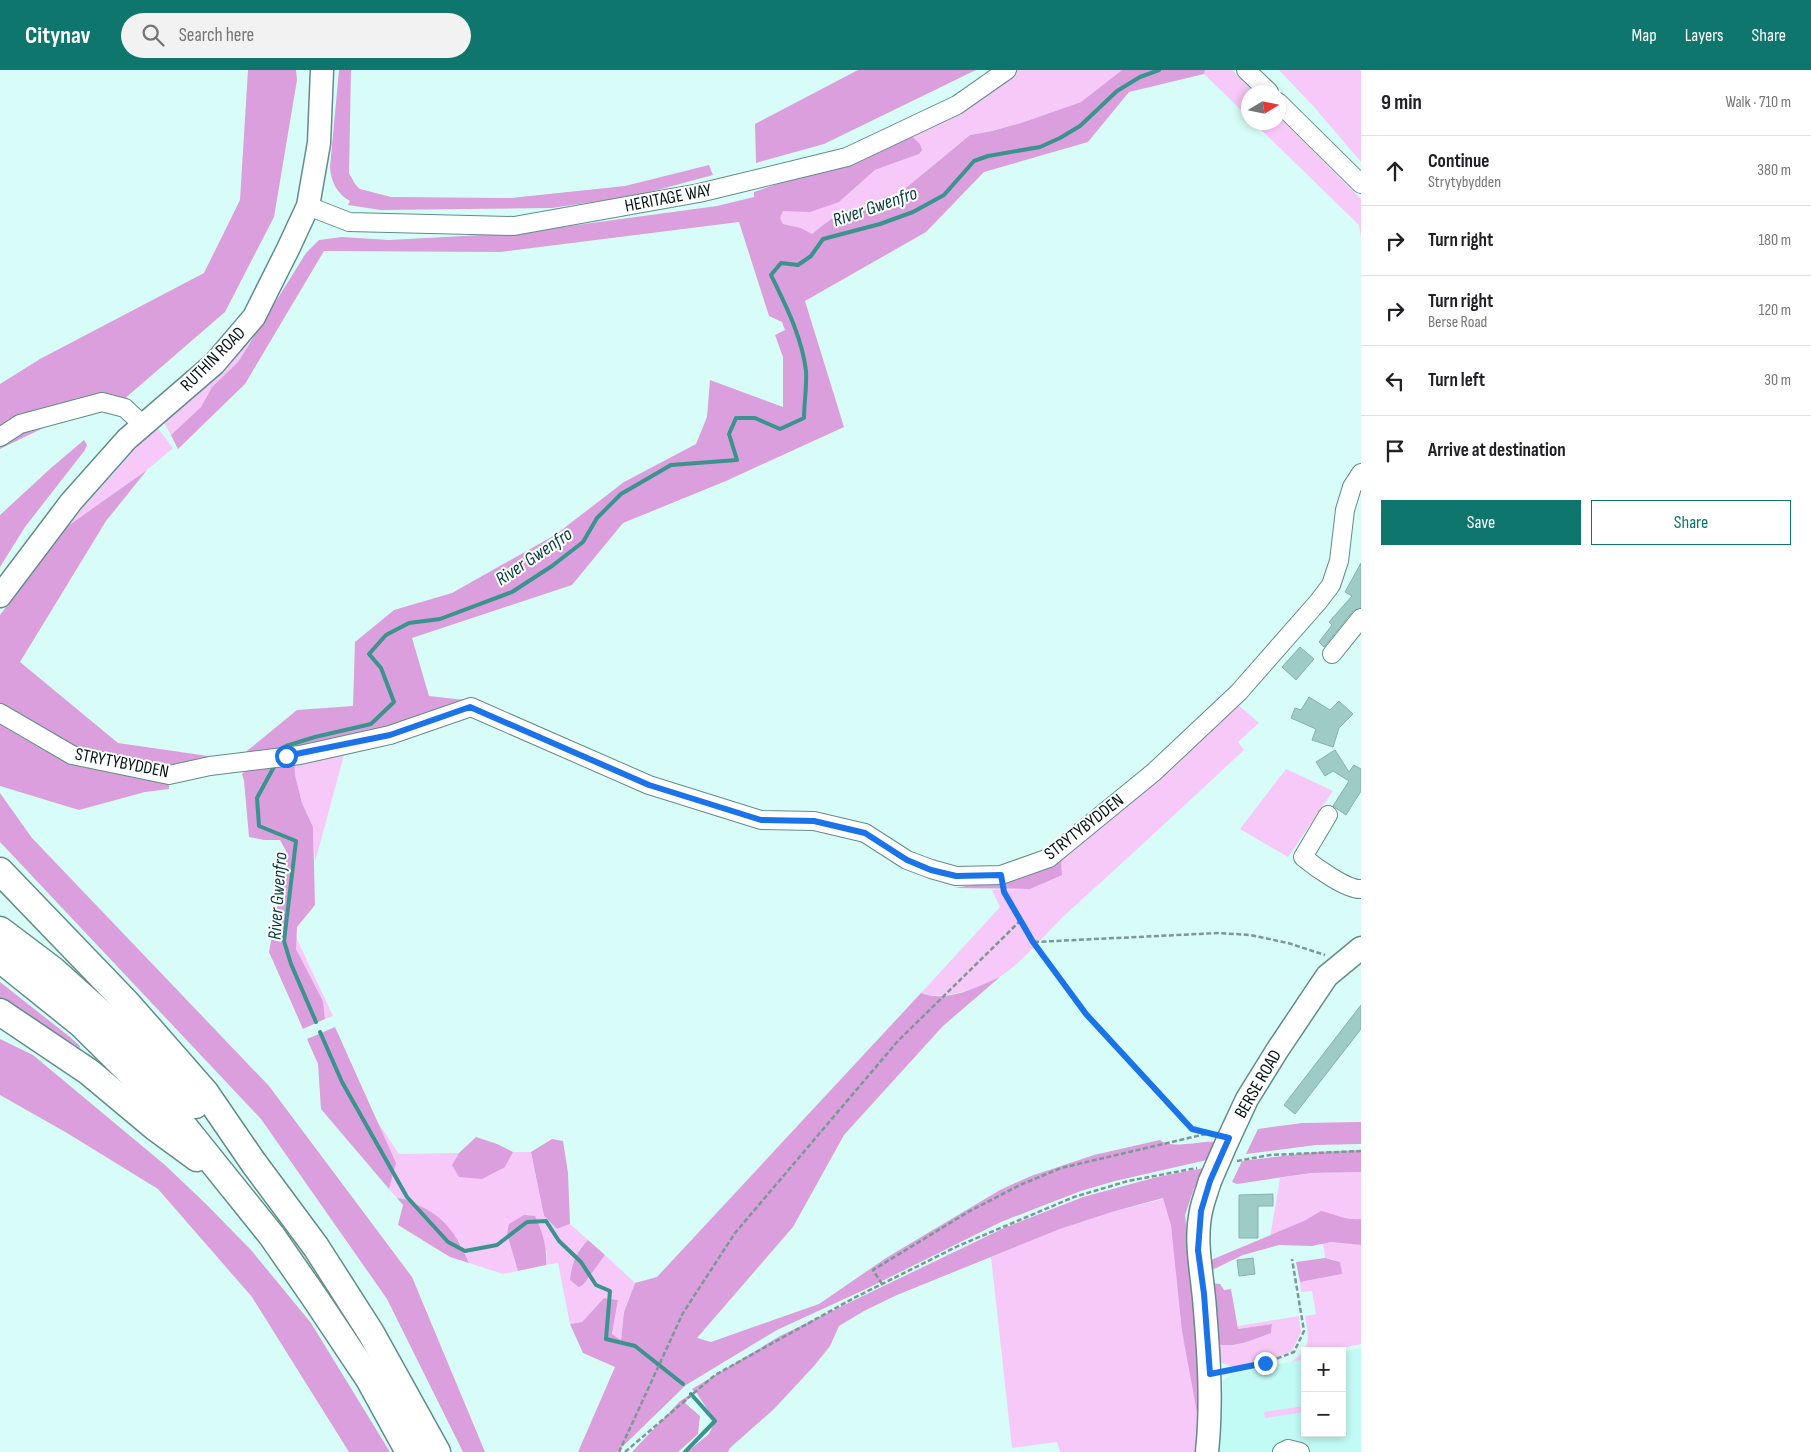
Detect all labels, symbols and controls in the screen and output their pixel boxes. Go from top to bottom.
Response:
search box [121,13,471,58]
text: Citynav [25,21,91,50]
icon: search [139,21,167,49]
text: Search here [179,24,254,47]
text: Map [1632,25,1657,46]
text: Layers [1685,25,1724,46]
text: Share [1752,25,1786,46]
north arrow [1241,85,1286,130]
text: 9 min [1381,90,1422,115]
text: Walk · 710 m [1725,93,1791,112]
text: Continue [1428,150,1489,173]
icon: ahead [1381,157,1409,185]
text: 380 m [1757,161,1791,180]
text: Strytybydden [1428,173,1501,192]
street label: HERITAGE WAY [623,179,714,217]
water label: River Gwenfro [830,182,921,232]
icon: right [1381,227,1409,255]
text: Turn right [1428,229,1493,252]
text: 180 m [1758,231,1791,250]
text: Turn right [1428,290,1493,313]
icon: right [1381,297,1409,325]
text: 120 m [1759,301,1791,320]
text: Berse Road [1428,313,1487,332]
street label: RUTHIN ROAD [176,322,250,396]
icon: left [1381,367,1409,395]
text: Turn left [1428,369,1485,392]
text: 30 m [1764,371,1791,390]
icon: arrive [1381,437,1409,465]
text: Arrive at destination [1428,439,1566,462]
button: Save [1381,500,1581,545]
button: Share [1591,500,1791,545]
water label: River Gwenfro [491,523,577,591]
street label: STRYTYBYDDEN [73,744,171,782]
route start [275,745,298,768]
street label: STRYTYBYDDEN [1040,789,1128,865]
water label: River Gwenfro [263,851,293,941]
street label: BERSE ROAD [1230,1046,1286,1122]
map controls [1301,1347,1346,1437]
button: + [1301,1347,1346,1392]
route end [1254,1352,1277,1375]
button: − [1301,1392,1346,1437]

